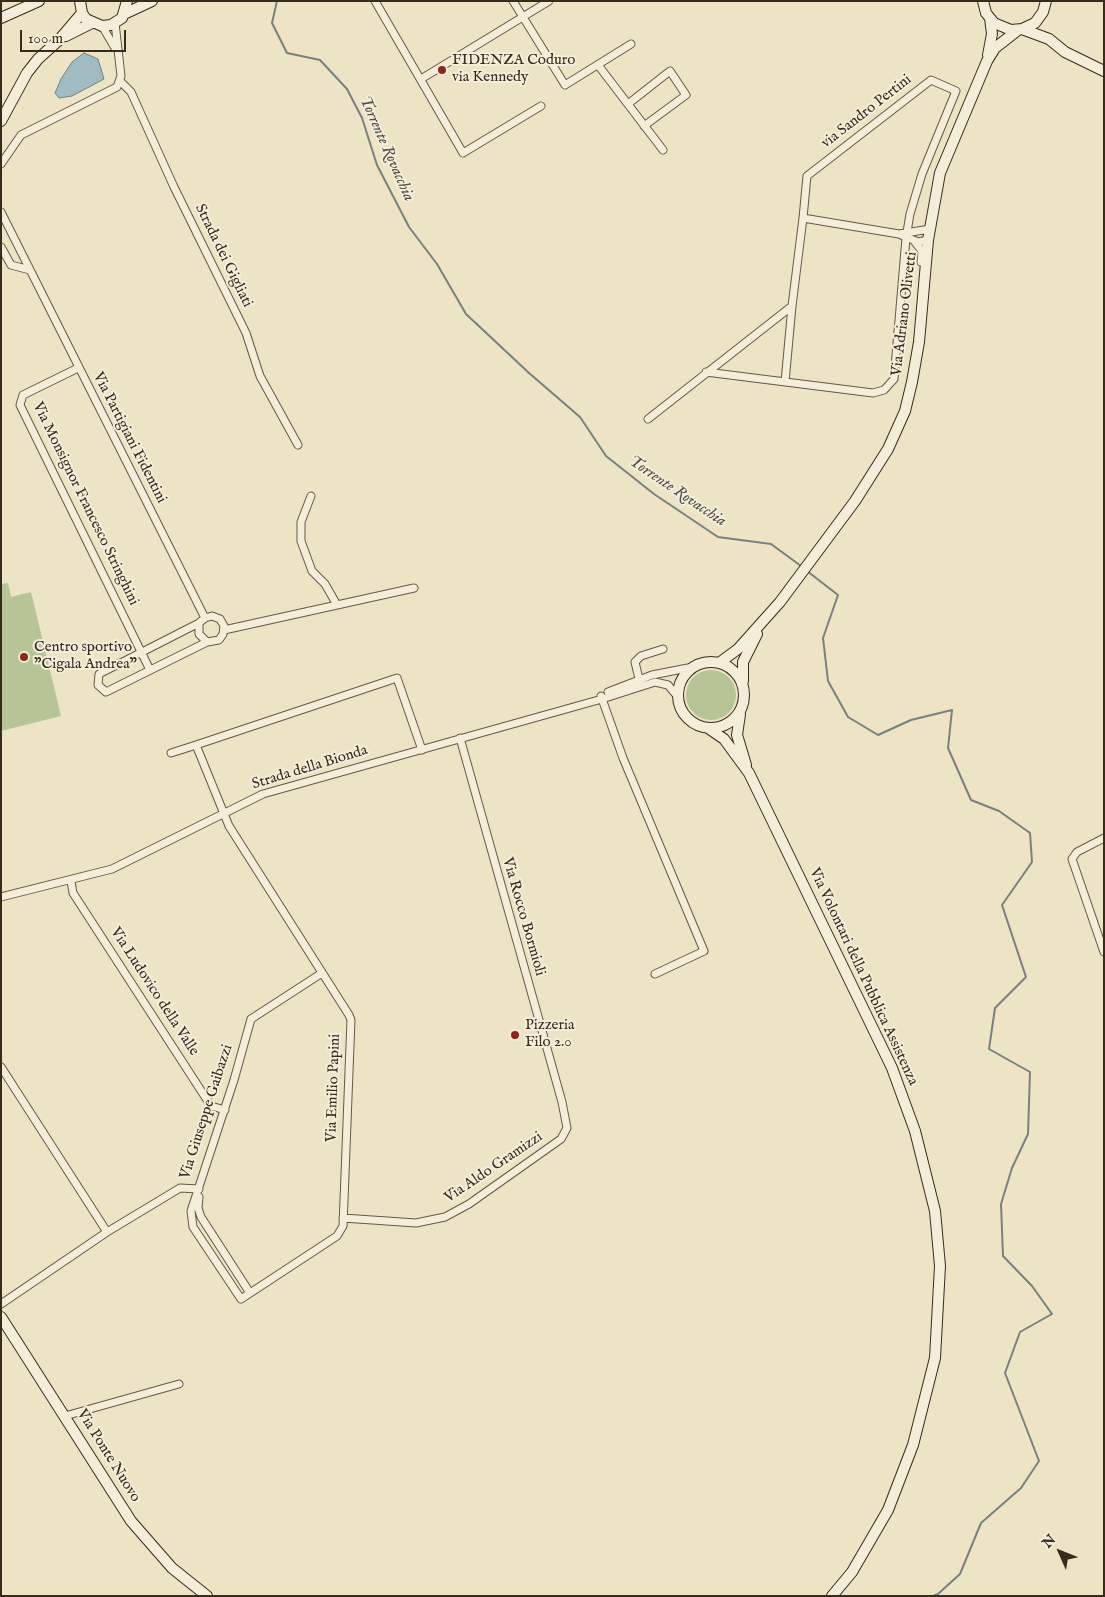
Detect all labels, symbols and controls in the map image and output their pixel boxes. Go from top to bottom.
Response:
scale bar [22,20,129,52]
text: 100 m [28,29,63,48]
place label: FIDENZA Coduro via Kennedy [452,52,575,87]
marker: FIDENZA Coduro via Kennedy [436,64,448,76]
street label: via Sandro Pertini [818,71,916,153]
water label: Torrente Rovacchia [354,93,418,205]
street label: Strada dei Gigliati [190,201,256,311]
street label: Via Adriano Olivetti [888,251,922,377]
street label: Via Partigiani Fidentini [88,369,170,507]
street label: Via Monsignor Francesco Stringhini [28,399,142,609]
water label: Torrente Rovacchia [625,452,729,532]
place label: Centro sportivo "Cigala Andrea" [34,639,137,674]
marker: Centro sportivo "Cigala Andrea" [18,651,30,663]
street label: Strada della Bionda [250,742,370,794]
street label: Via Rocco Bormioli [497,856,549,978]
street label: Via Volontari della Pubblica Assistenza [805,865,921,1089]
street label: Via Ludovico della Valle [106,924,202,1060]
place label: Pizzeria Filo 2.0 [525,1017,574,1052]
marker: Pizzeria Filo 2.0 [509,1029,521,1041]
street label: Via Emilio Papini [323,1034,345,1142]
street label: Via Giuseppe Gaibazzi [177,1042,237,1182]
street label: Via Aldo Gramizzi [441,1129,547,1207]
street label: Via Ponte Nuovo [72,1406,144,1506]
north arrow [1035,1527,1085,1577]
text: N [1039,1531,1060,1552]

